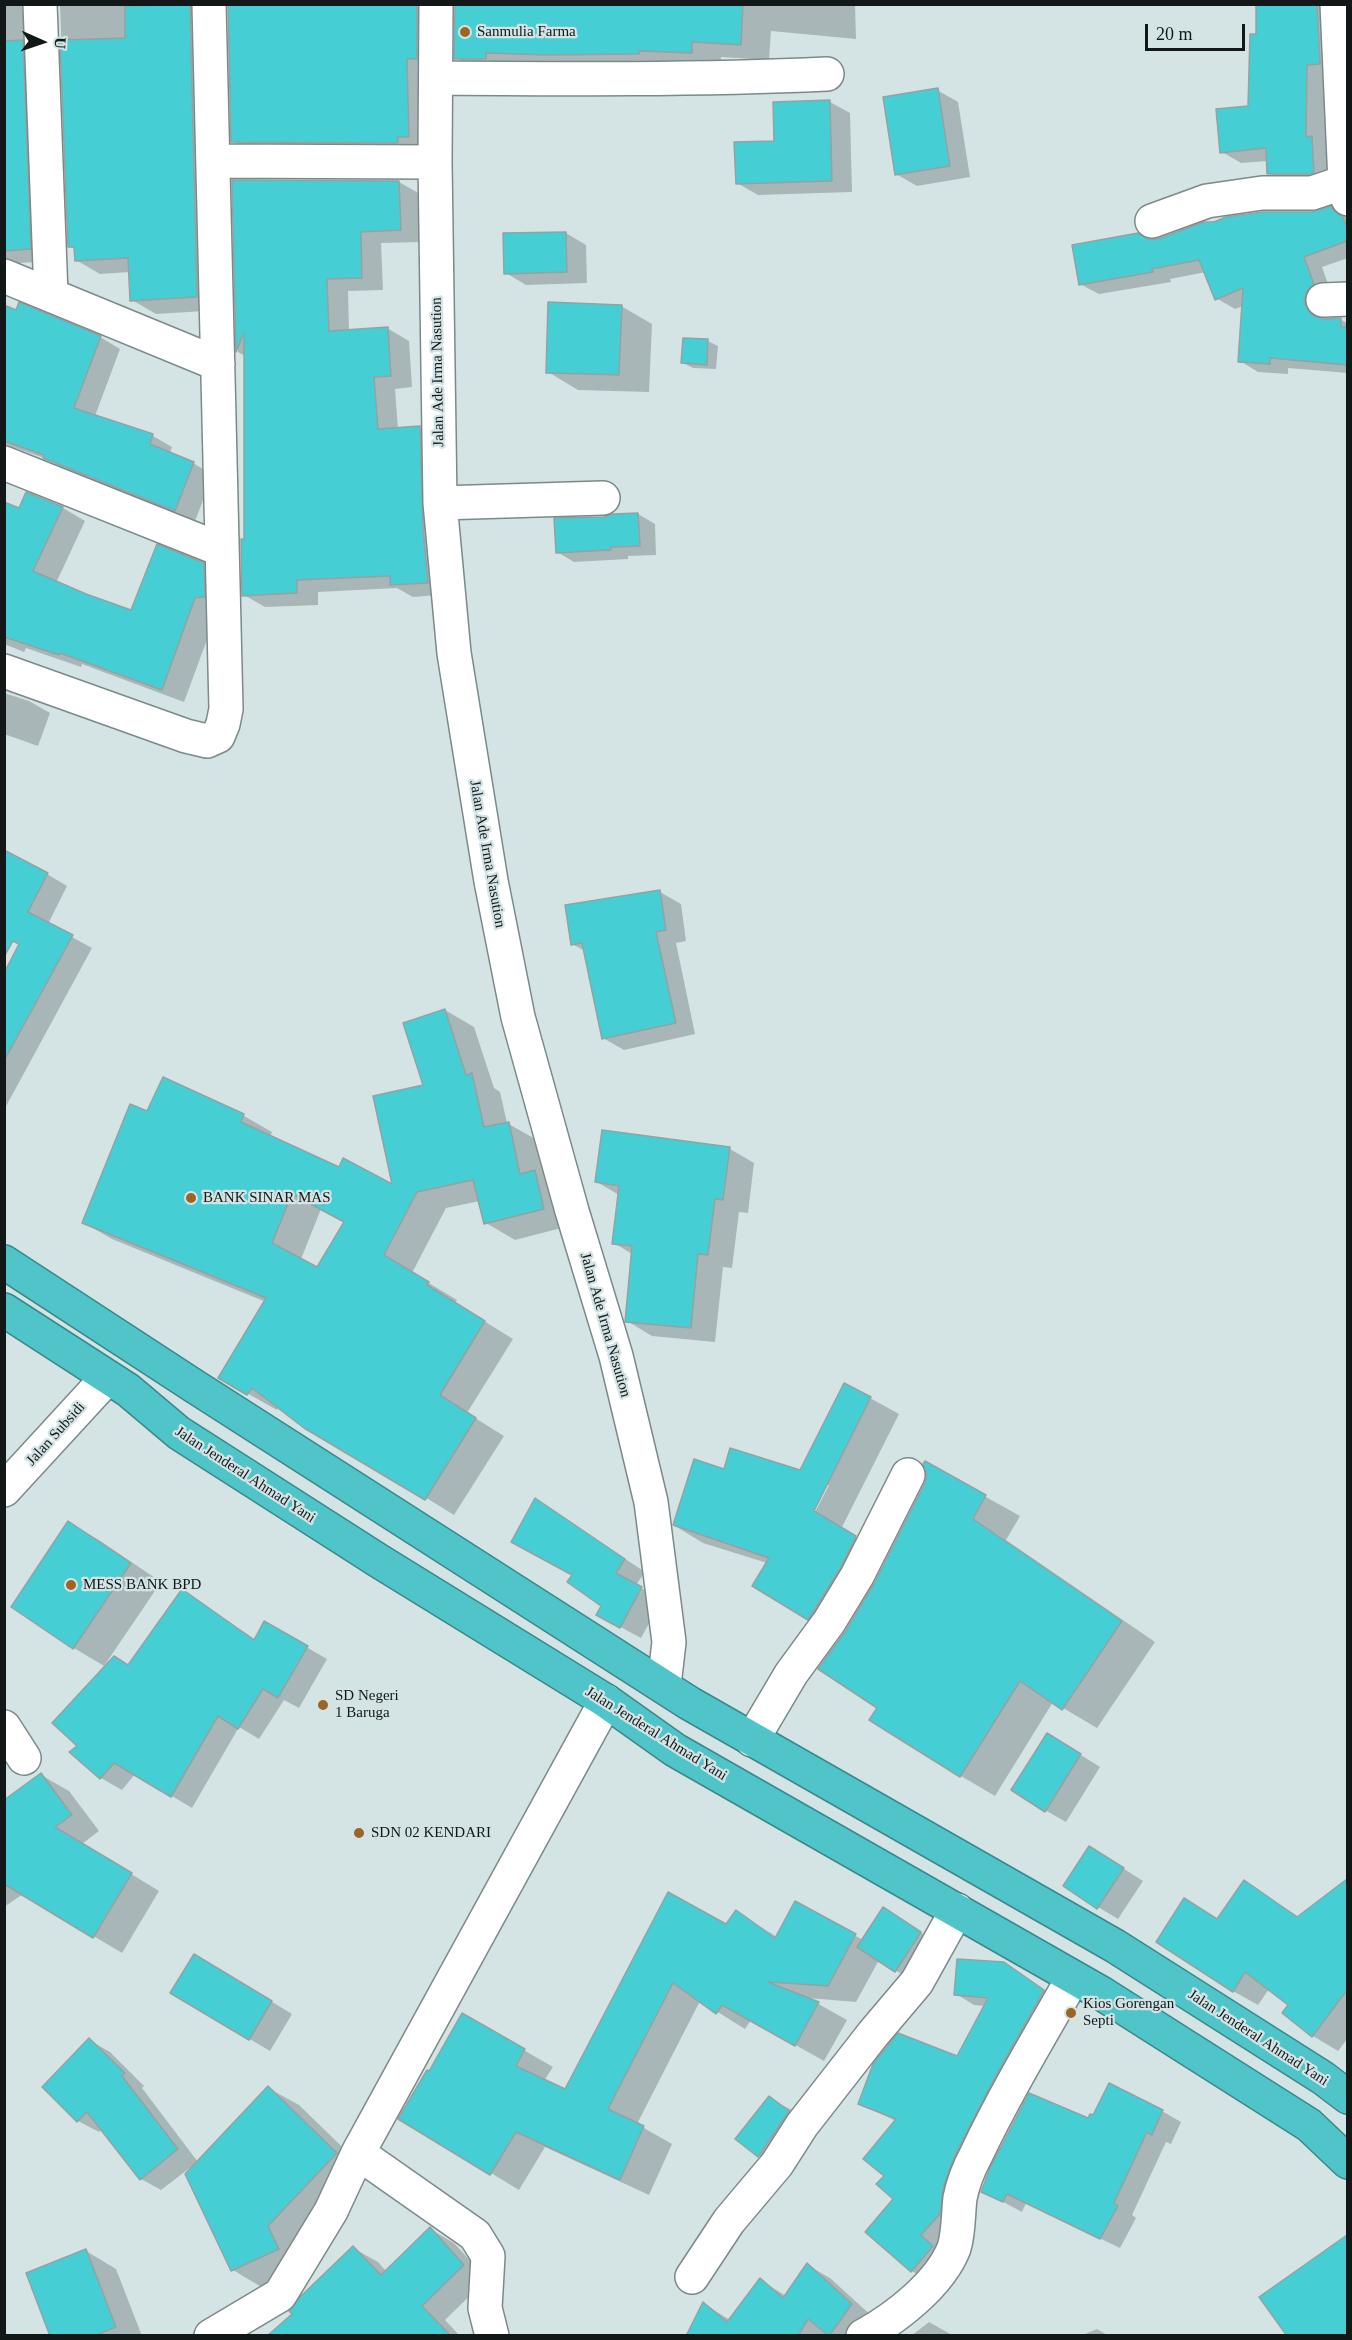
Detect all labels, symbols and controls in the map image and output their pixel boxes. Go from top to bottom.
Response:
north arrow [12,12,72,72]
scale bar [1148,12,1248,50]
place label: Sanmulia Farma [477,23,576,41]
text: 20 m [1156,24,1193,44]
marker: Sanmulia Farma [458,25,472,39]
text: U [52,37,69,49]
street label: Jalan Ade Irma Nasution [428,297,448,447]
street label: Jalan Ade Irma Nasution [465,779,509,929]
place label: BANK SINAR MAS [203,1189,331,1207]
marker: BANK SINAR MAS [184,1191,198,1205]
street label: Jalan Ade Irma Nasution [576,1251,634,1399]
street label: Jalan Subsidi [23,1398,89,1470]
street label: Jalan Jenderal Ahmad Yani [171,1423,319,1527]
place label: MESS BANK BPD [83,1576,201,1594]
marker: MESS BANK BPD [64,1578,78,1592]
street label: Jalan Jenderal Ahmad Yani [582,1683,730,1785]
place label: SD Negeri 1 Baruga [335,1687,399,1722]
marker: SD Negeri 1 Baruga [316,1698,330,1712]
place label: SDN 02 KENDARI [371,1824,491,1842]
marker: SDN 02 KENDARI [352,1826,366,1840]
street label: Jalan Jenderal Ahmad Yani [1184,1986,1332,2090]
place label: Kios Gorengan Septi [1083,1995,1174,2030]
marker: Kios Gorengan Septi [1064,2006,1078,2020]

